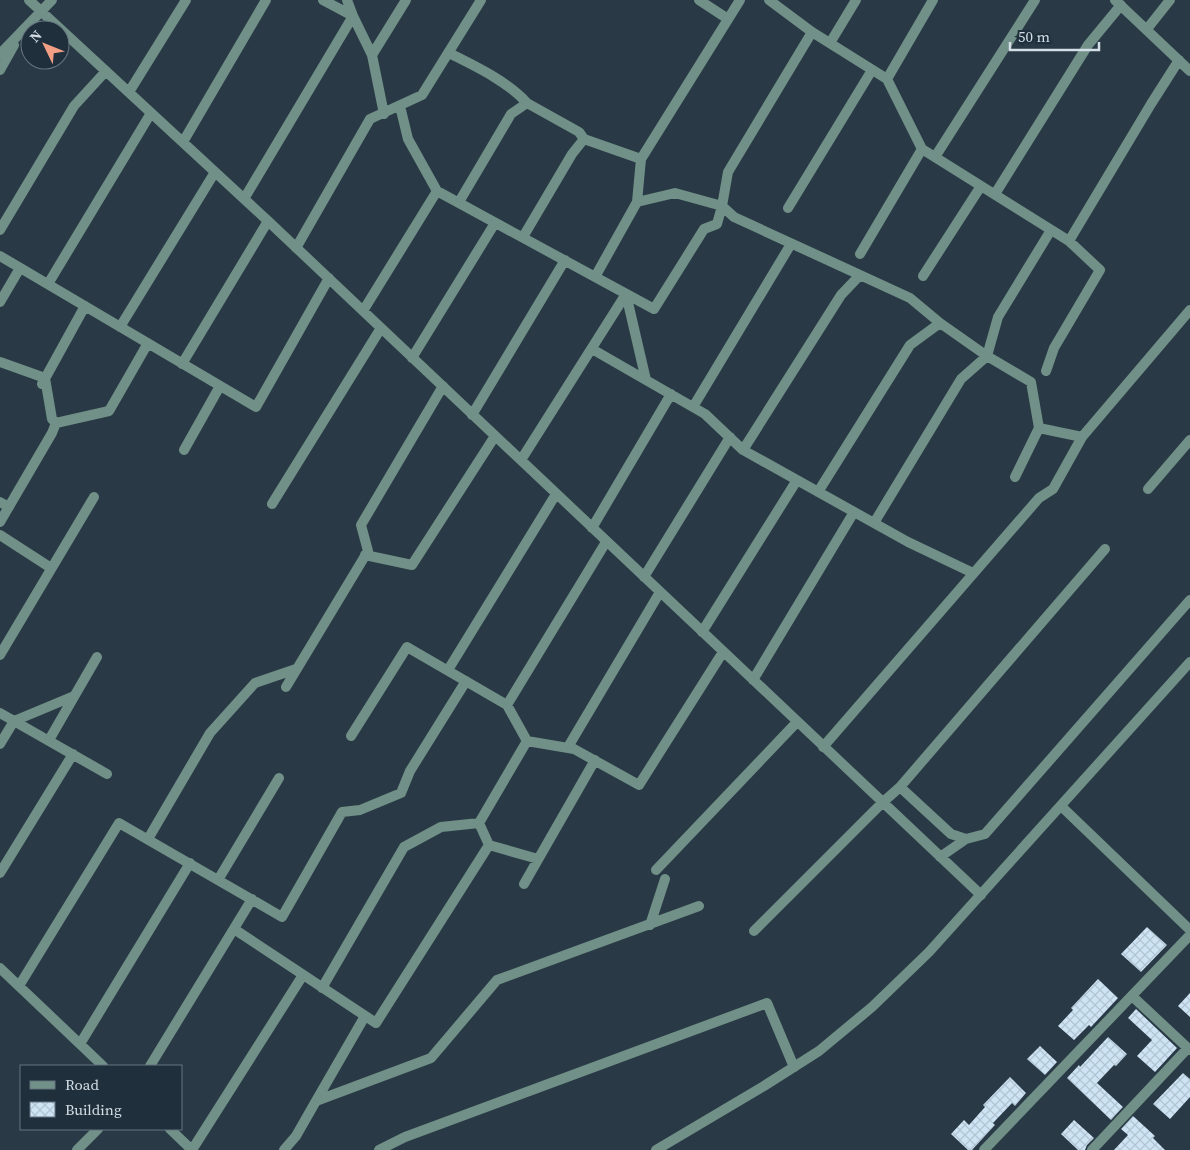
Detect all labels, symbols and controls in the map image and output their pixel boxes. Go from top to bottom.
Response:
north arrow [20,20,70,70]
scale bar [1010,20,1099,52]
text: N [25,26,46,47]
text: 50 m [1018,26,1050,47]
legend [20,1065,182,1130]
text: Road [65,1074,99,1095]
text: Building [65,1099,122,1120]

